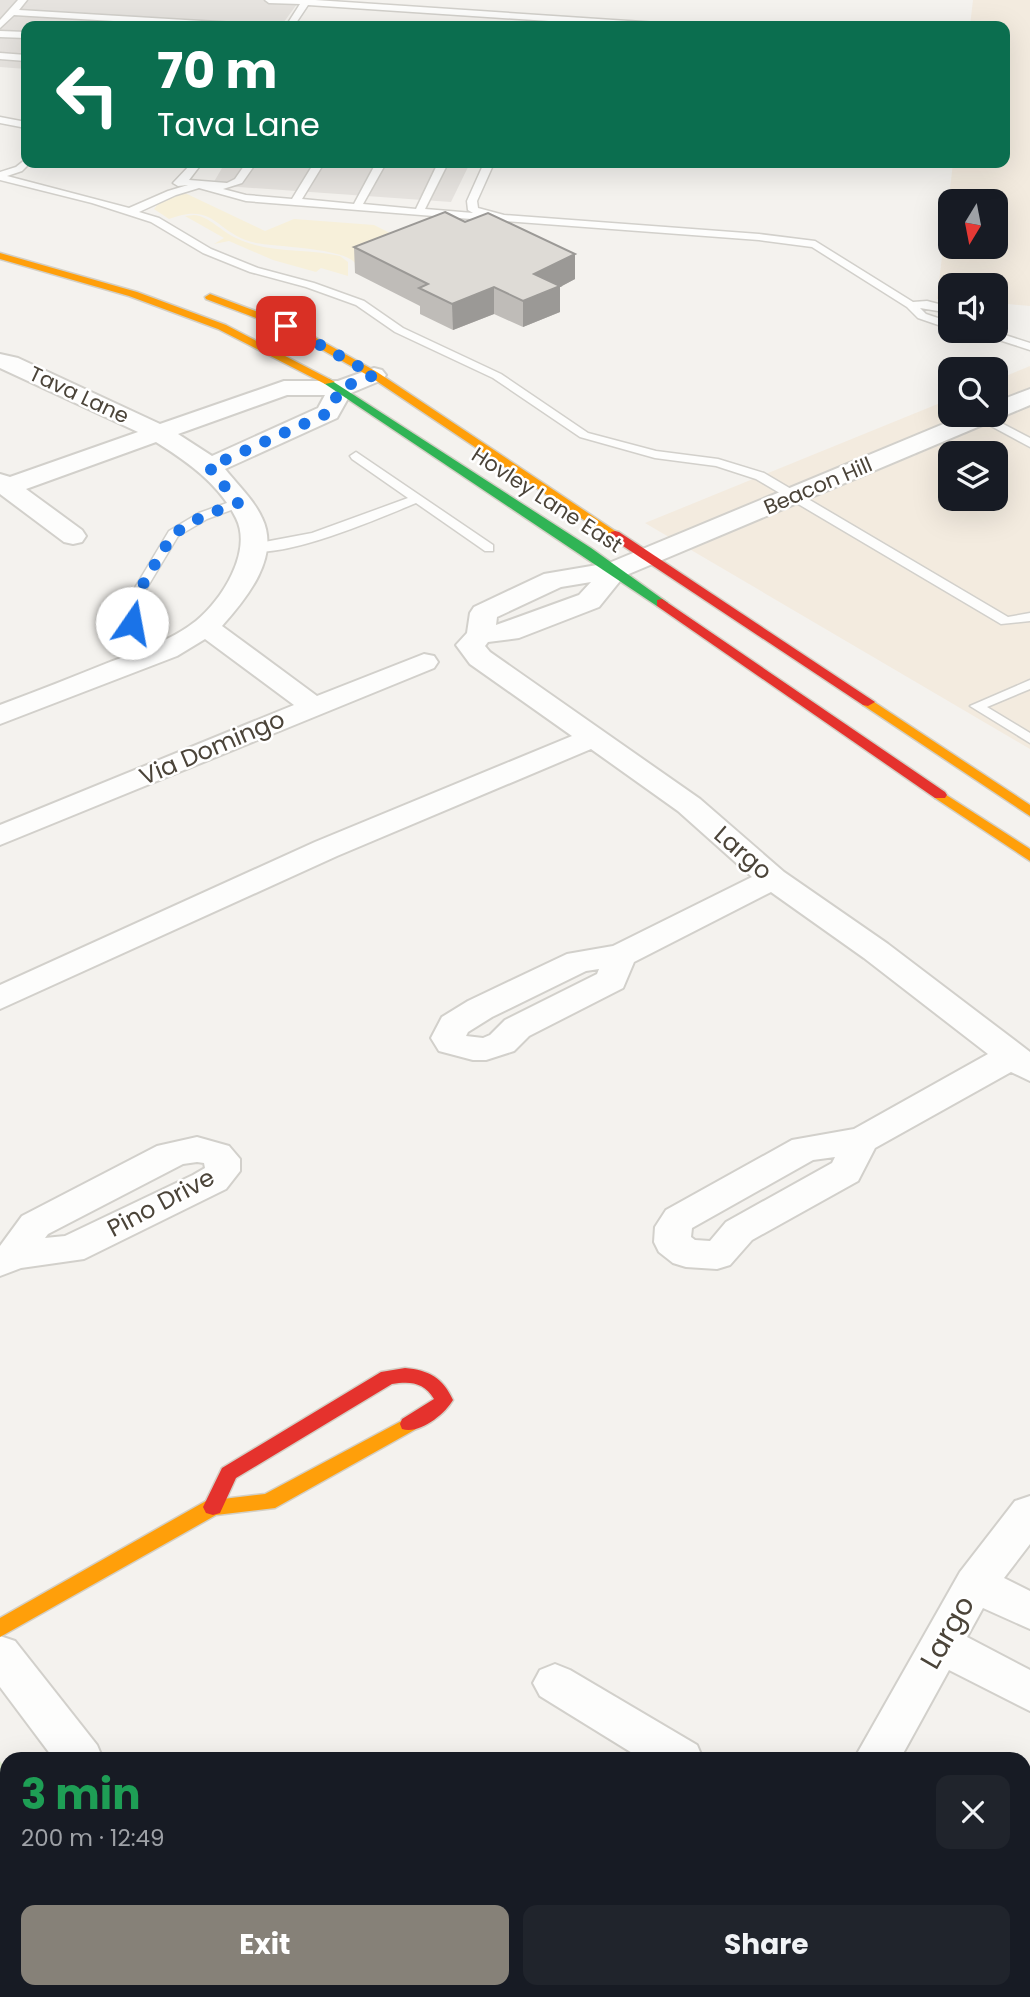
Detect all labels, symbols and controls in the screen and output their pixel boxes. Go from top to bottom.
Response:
text: 70 m [157,37,277,105]
icon: left [42,49,133,140]
text: Tava Lane [157,102,320,147]
north arrow [938,189,1008,259]
map controls [938,189,1008,511]
button: sound [938,273,1008,343]
pin [256,296,316,356]
icon: arrive [267,307,305,345]
button: search [938,357,1008,427]
street label: Tava Lane [25,359,134,430]
street label: Hovley Lane East [466,440,628,559]
button: layers [938,441,1008,511]
street label: Beacon Hill [759,450,877,521]
position arrow [95,586,169,660]
street label: Via Domingo [134,702,289,793]
street label: Largo [707,818,779,887]
street label: Pino Drive [101,1161,220,1245]
street label: Largo [911,1589,984,1676]
text: 3 min [21,1765,141,1824]
button: close [936,1775,1010,1849]
text: 200 m · 12:49 [21,1822,165,1854]
button: Exit [21,1905,509,1985]
button: Share [523,1905,1010,1985]

